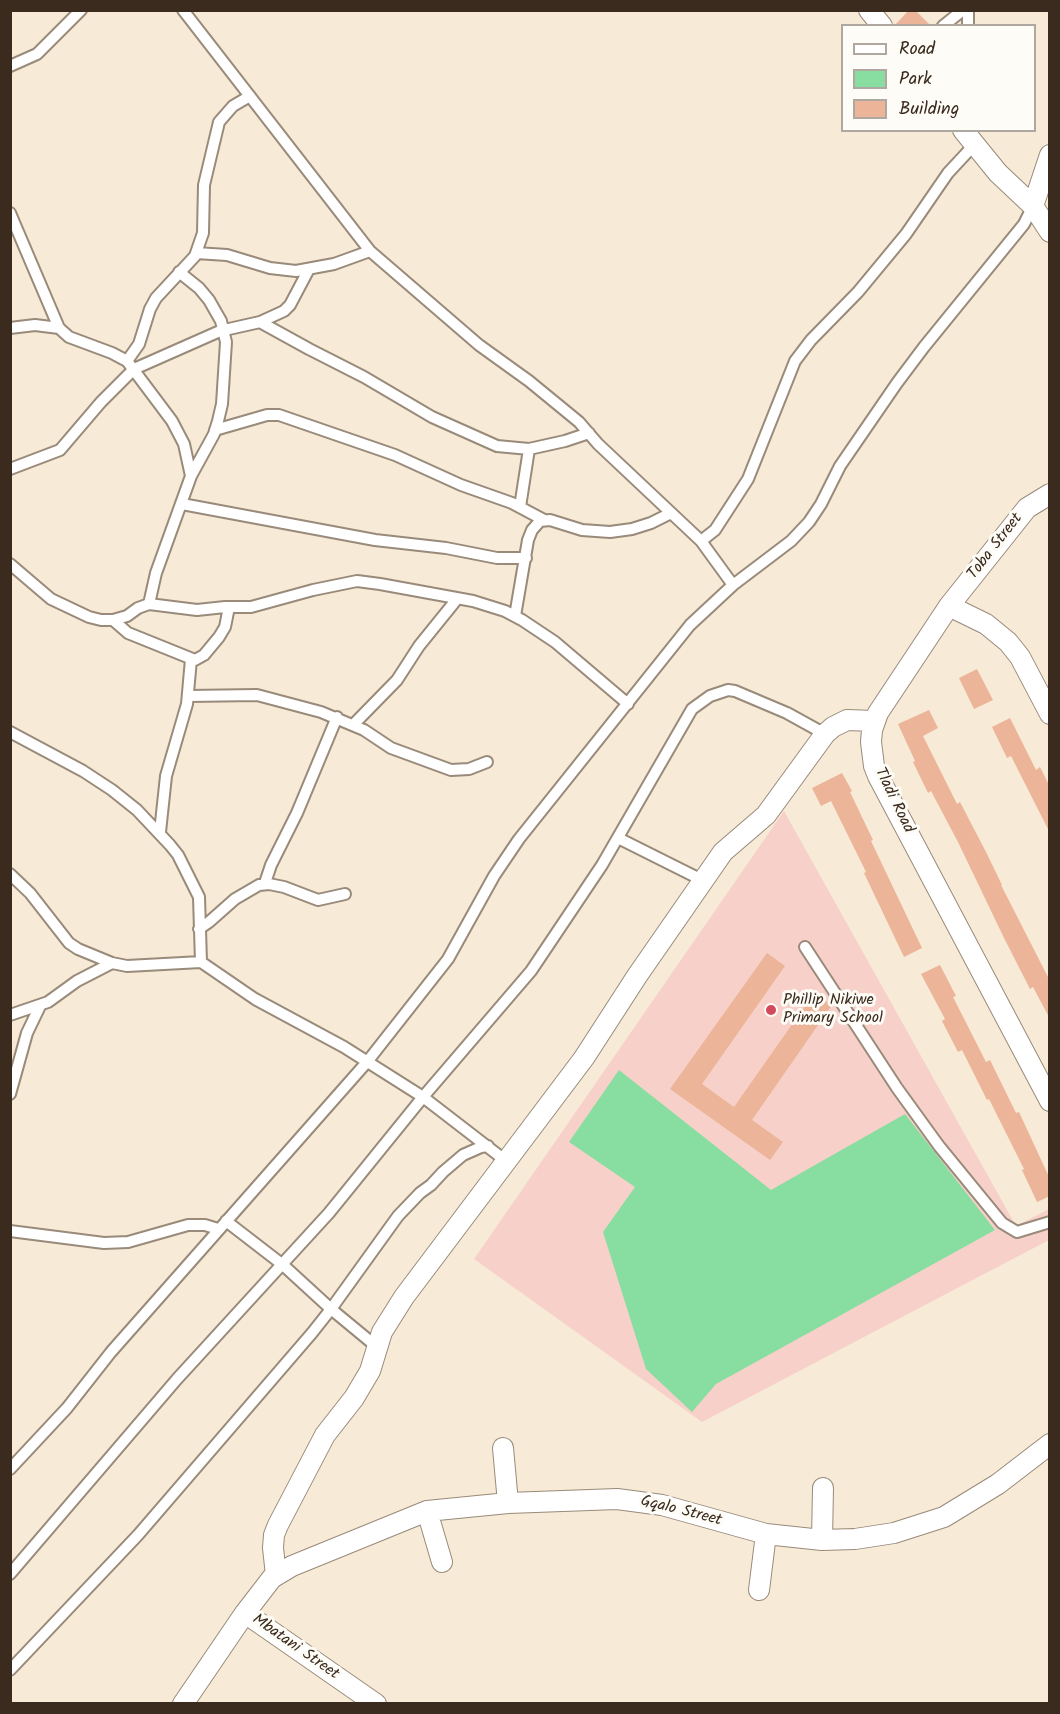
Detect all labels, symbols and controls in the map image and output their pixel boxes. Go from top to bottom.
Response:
legend [841,24,1036,132]
text: Road [899,35,935,64]
text: Park [899,65,932,94]
text: Building [899,95,959,124]
street label: Toba Street [964,510,1028,584]
street label: Tladi Road [869,765,917,837]
place label: Phillip Nikiwe Primary School [783,991,883,1029]
marker: Phillip Nikiwe Primary School [764,1003,778,1017]
street label: Gqalo Street [638,1493,724,1531]
street label: Mbatani Street [248,1611,342,1685]

